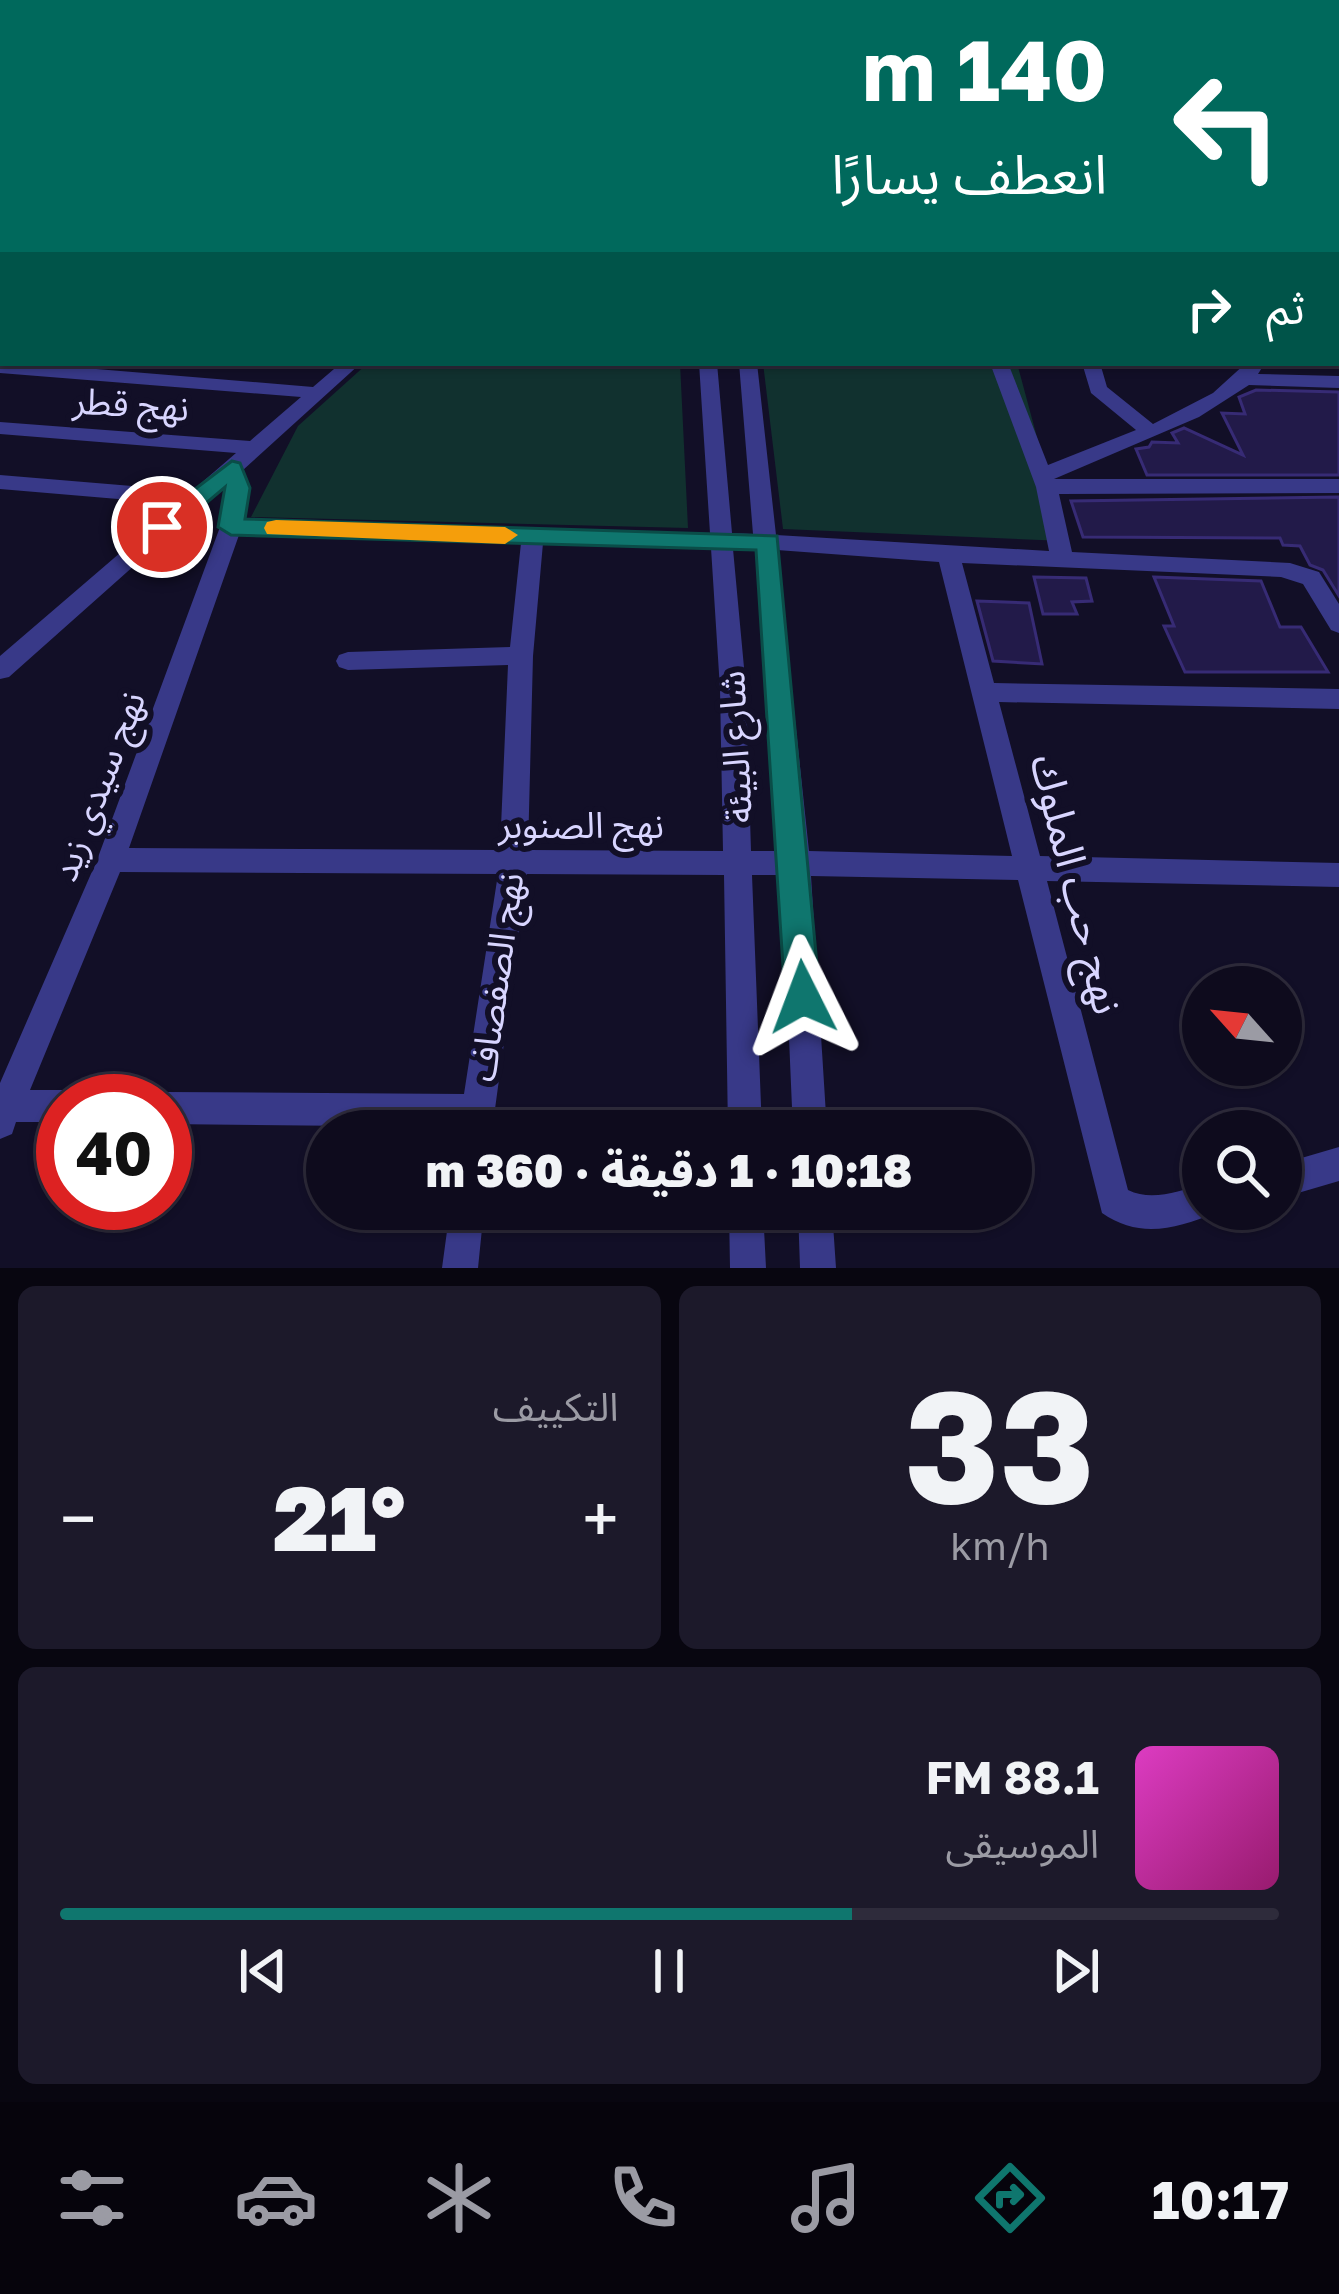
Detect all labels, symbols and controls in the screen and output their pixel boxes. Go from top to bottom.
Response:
text: 140 m [862,19,1107,119]
icon: left [1149,48,1305,204]
text: انعطف يسارًا [831,141,1107,206]
icon: right [1176,276,1242,342]
text: ثم [1266,280,1305,334]
street label: نهج قطر [70,378,191,435]
pin [111,476,213,578]
icon: arrive [129,494,195,560]
street label: شارع البيئة [709,669,766,824]
street label: نهج سيدي زيد [42,685,160,889]
street label: نهج حب الملوك [1014,749,1134,1021]
street label: نهج الصنوبر [497,803,664,852]
street label: نهج الصفصاف [460,870,537,1085]
position arrow [740,934,866,1060]
north arrow [1182,966,1302,1086]
map controls [1182,966,1302,1230]
speed limit sign: 40 [36,1074,192,1230]
button: search [1182,1110,1302,1230]
text: 10:18 · 1 دقيقة · 360 m [426,1143,912,1197]
text: 33 [905,1350,1095,1537]
text: التكييف [493,1383,619,1430]
text: 21° [273,1463,406,1571]
text: − [60,1478,96,1558]
text: + [582,1478,619,1558]
text: km/h [950,1522,1049,1569]
text: 88.1 FM [926,1750,1099,1804]
text: الموسيقى [945,1820,1099,1867]
icon: previous [230,1938,296,2004]
icon: pause [636,1938,702,2004]
icon: next [1043,1938,1109,2004]
icon: filters [50,2156,134,2240]
icon: car [234,2156,318,2240]
icon: climate [417,2156,501,2240]
icon: phone [601,2156,685,2240]
icon: music [784,2156,868,2240]
icon: directions [968,2156,1052,2240]
text: 10:17 [1152,2166,1289,2231]

